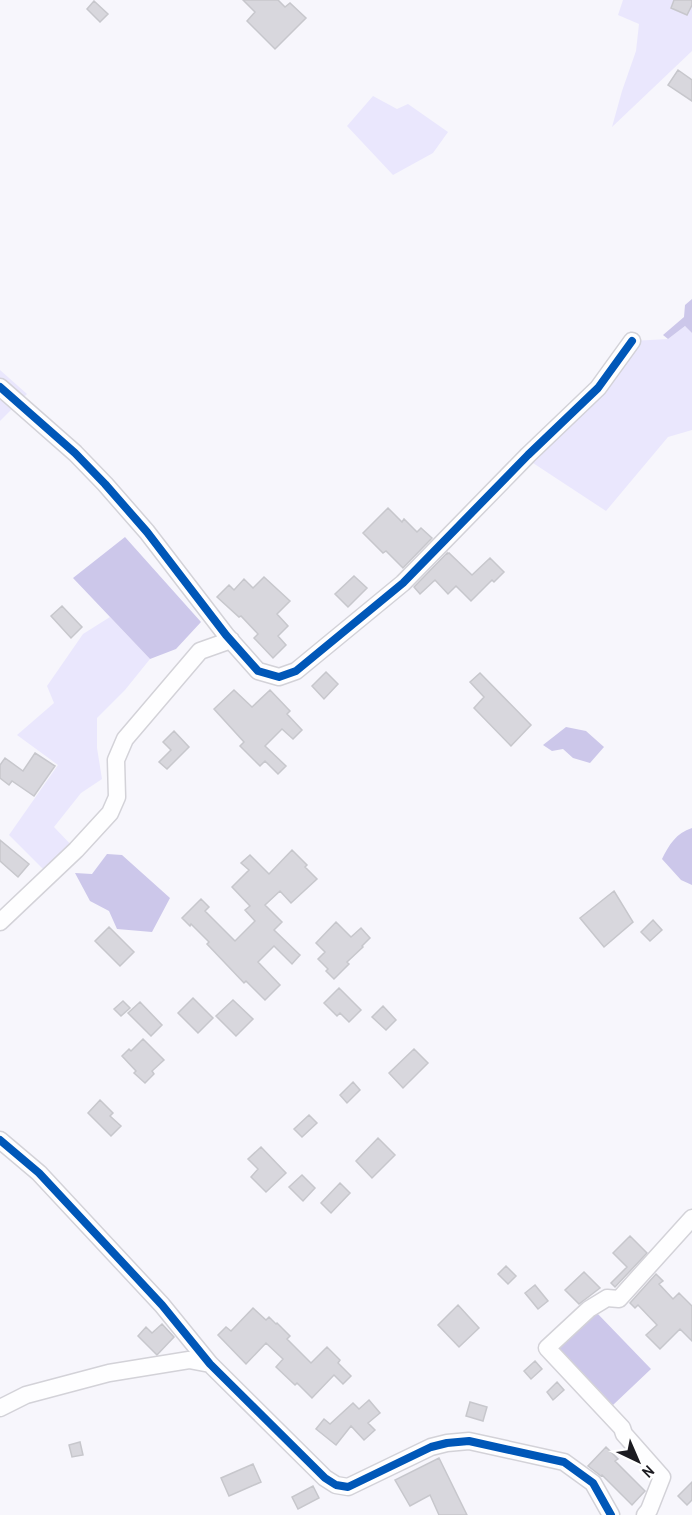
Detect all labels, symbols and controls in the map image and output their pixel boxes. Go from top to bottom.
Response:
north arrow [608,1431,668,1491]
text: N [637,1461,659,1483]

